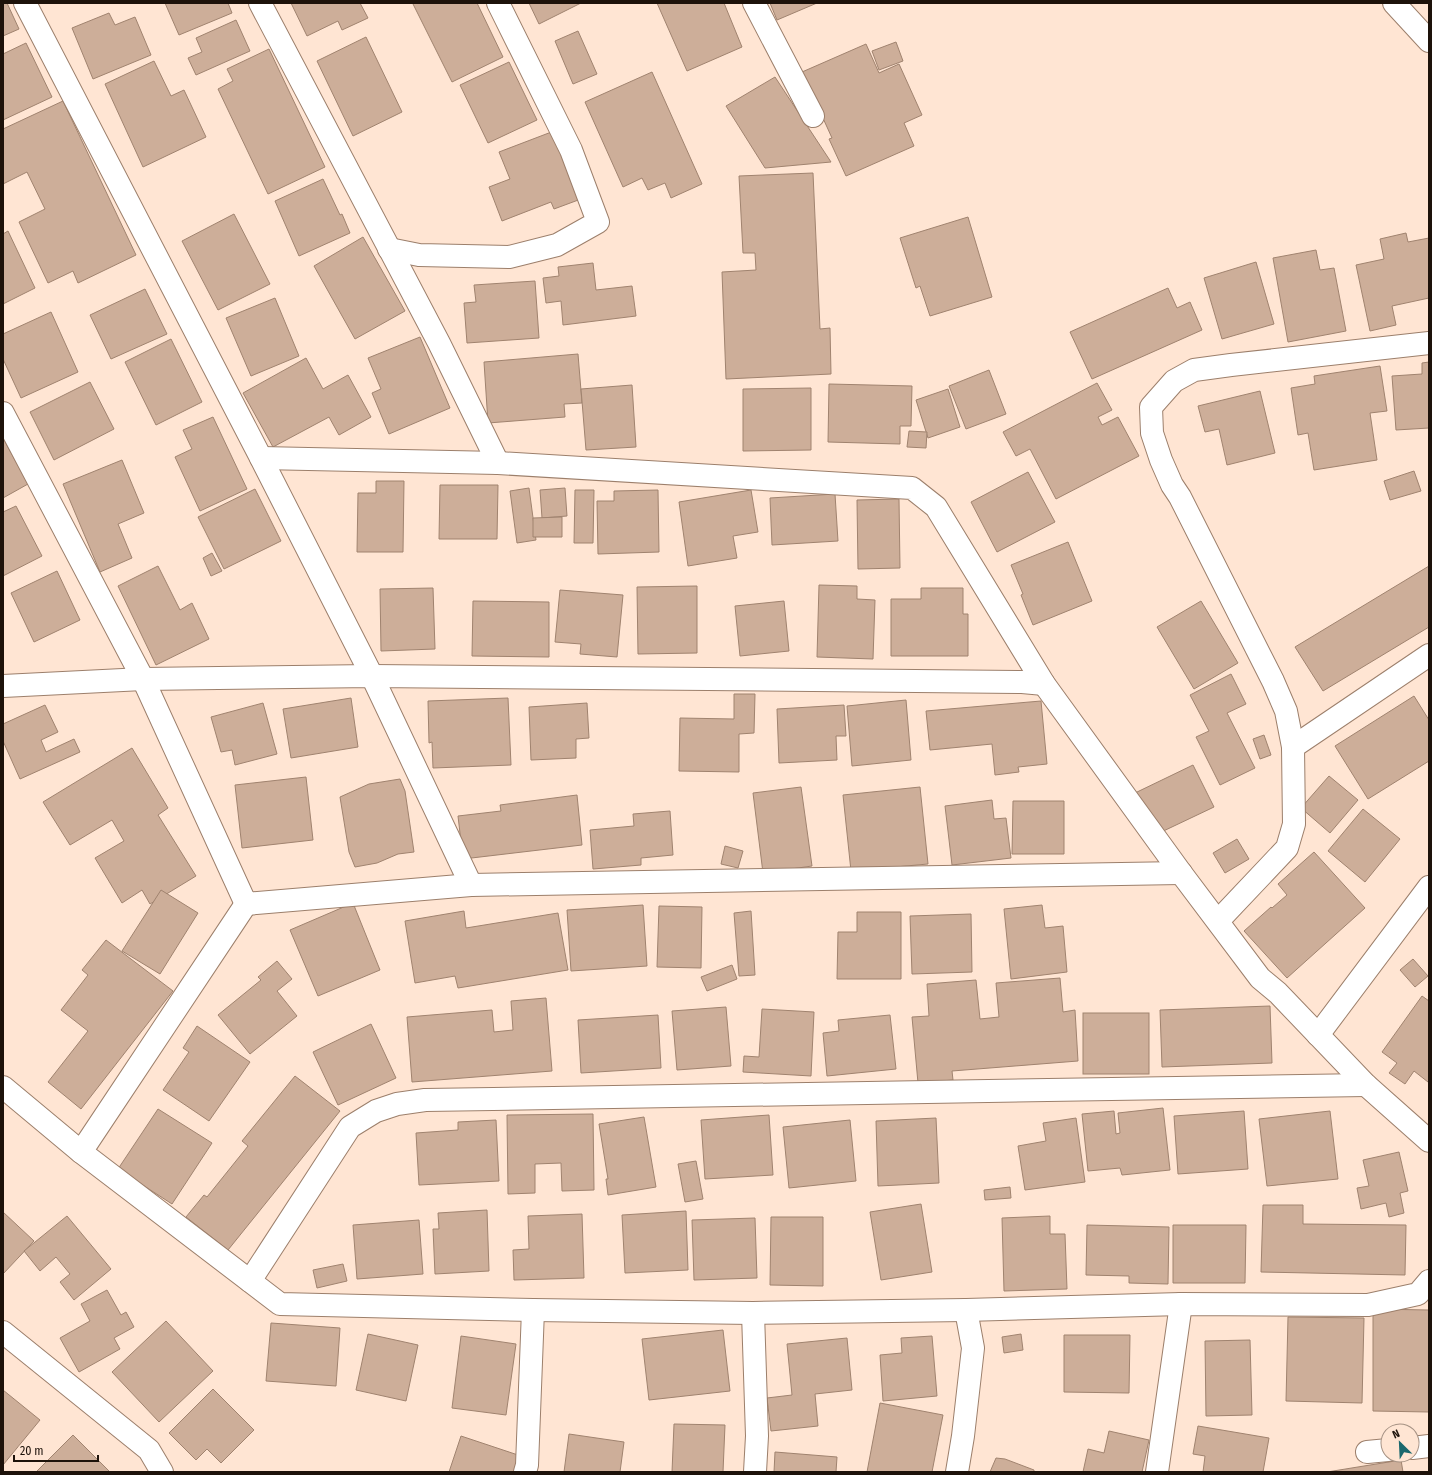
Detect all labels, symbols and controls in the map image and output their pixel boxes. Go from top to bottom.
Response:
north arrow [1380,1423,1420,1463]
text: N [1390,1427,1402,1442]
scale bar [14,1437,98,1463]
text: 20 m [20,1444,44,1458]

